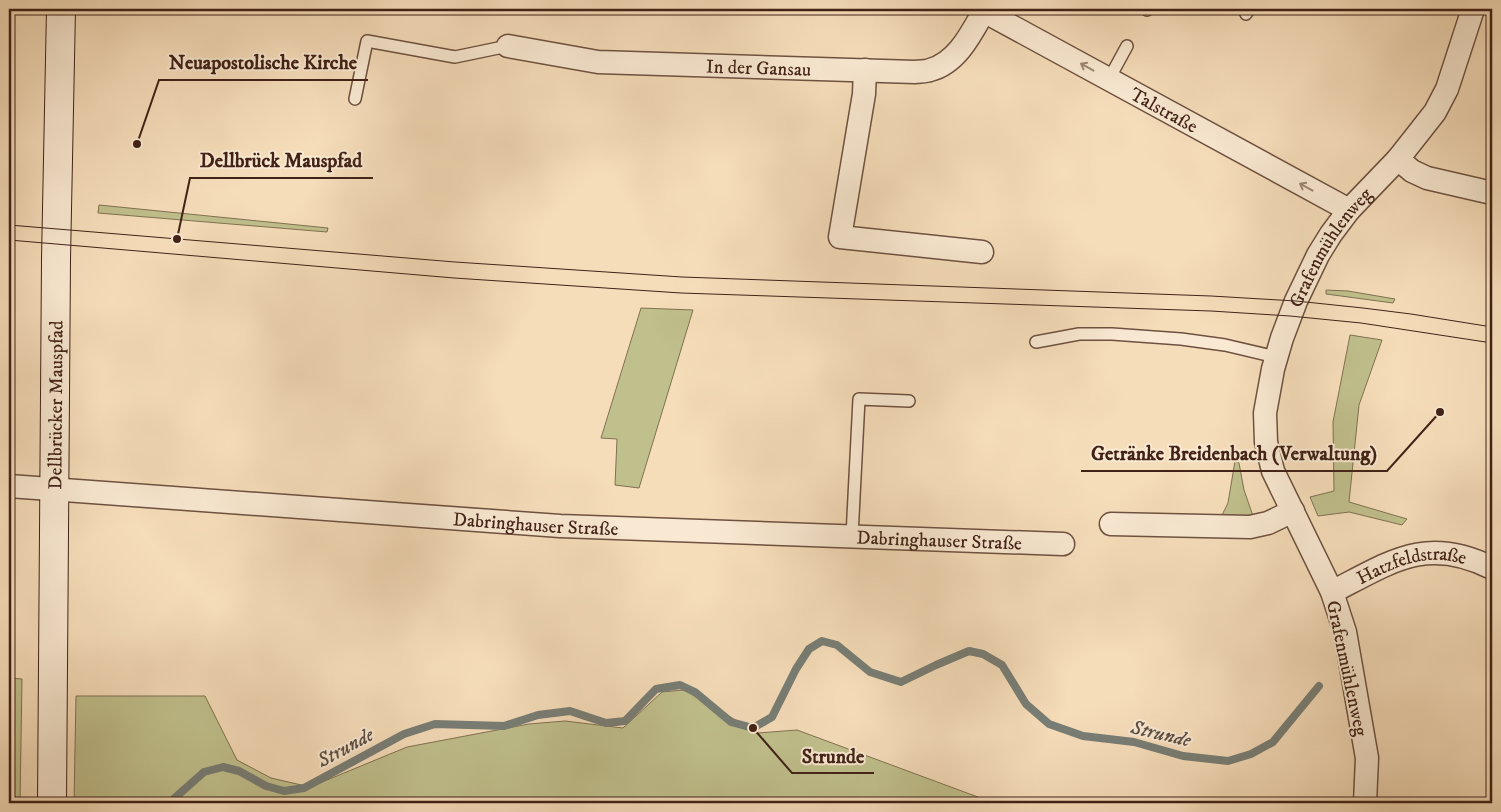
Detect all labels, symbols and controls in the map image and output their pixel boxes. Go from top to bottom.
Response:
callout: Neuapostolische Kirche [159,45,368,80]
text: Neuapostolische Kirche [169,51,358,76]
street label: In der Gansau [705,55,811,82]
one-way arrow [1079,62,1094,72]
street label: Talstraße [1126,83,1202,139]
callout: Dellbrück Mauspfad [190,143,373,178]
text: Dellbrück Mauspfad [200,149,363,174]
one-way arrow [1298,182,1313,192]
street label: Grafenmühlenweg [1285,183,1378,311]
street label: Dellbrücker Mauspfad [44,320,69,490]
callout: Getränke Breidenbach (Verwaltung) [1081,436,1387,471]
text: Getränke Breidenbach (Verwaltung) [1091,442,1377,467]
street label: Dabringhauser Straße [452,508,619,541]
street label: Dabringhauser Straße [856,527,1022,556]
street label: Hatzfeldstraße [1353,543,1469,590]
street label: Grafenmühlenweg [1321,598,1372,739]
water label: Strunde [1127,715,1194,754]
water label: Strunde [312,722,379,774]
callout: Strunde [792,738,874,773]
text: Strunde [802,745,865,770]

